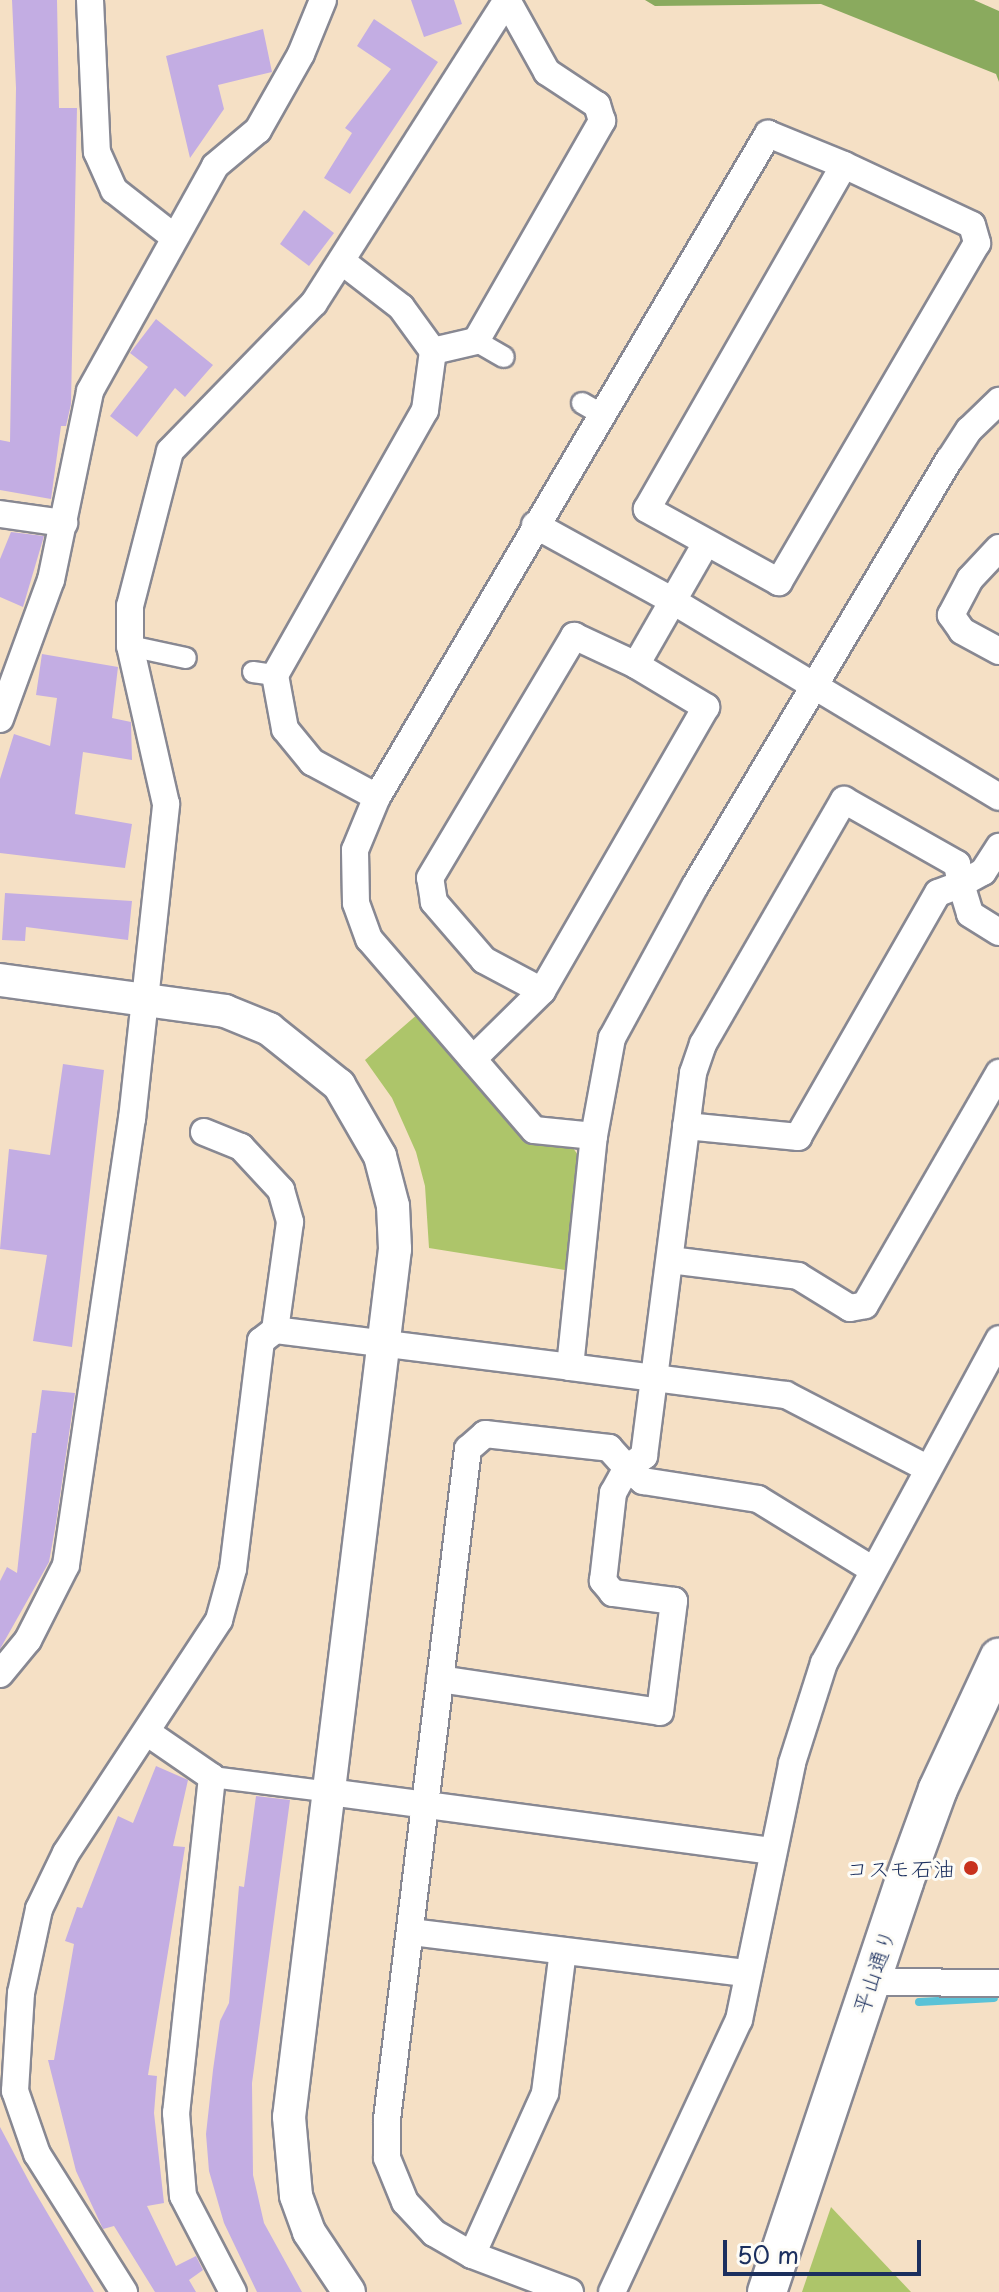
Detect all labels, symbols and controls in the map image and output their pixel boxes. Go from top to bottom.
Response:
place label: コスモ石油 [845,1855,955,1881]
marker: コスモ石油 [962,1859,980,1877]
street label: 平山通り [846,1925,900,2017]
scale bar [727,2224,925,2274]
text: 50 m [737,2236,799,2272]

